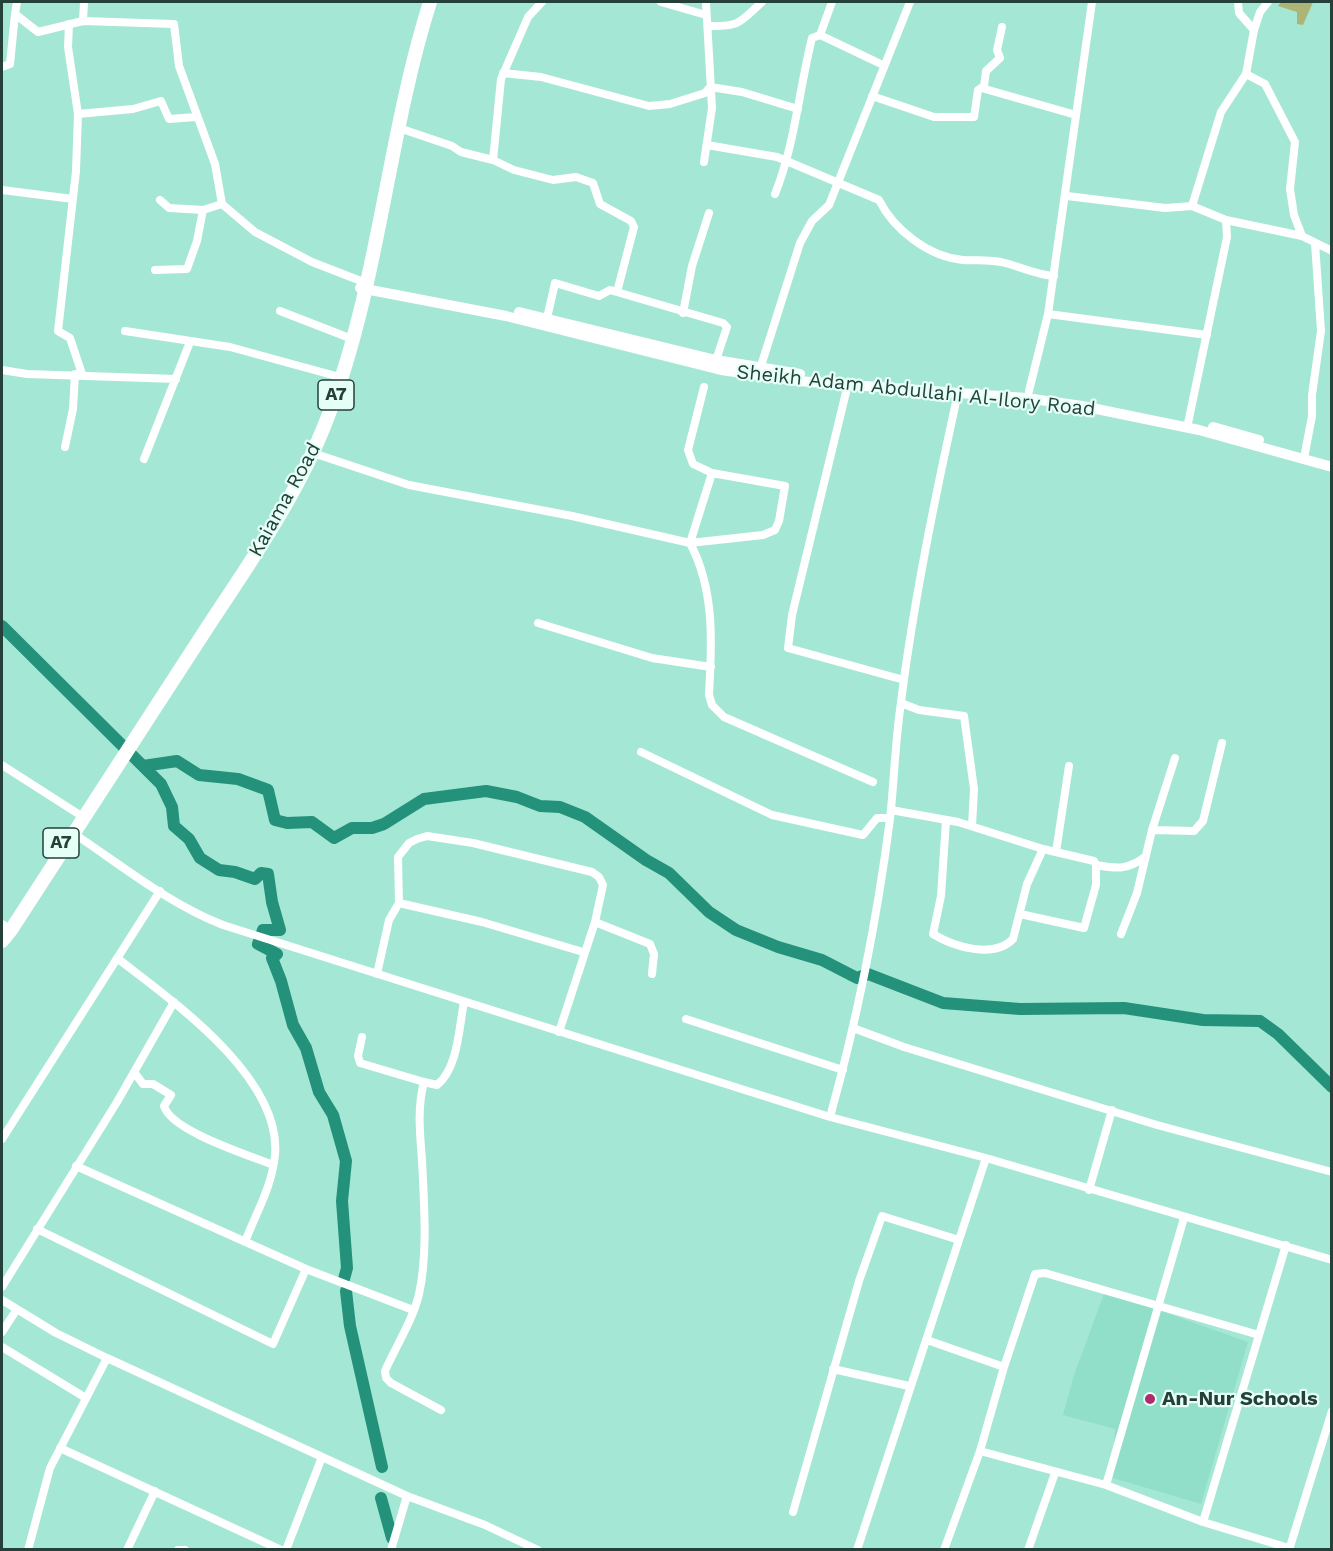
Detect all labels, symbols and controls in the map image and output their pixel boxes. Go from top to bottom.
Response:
street label: Sheikh Adam Abdullahi Al-Ilory Road [735,360,1097,422]
road number: A7 [318,380,354,410]
street label: Kaiama Road [244,439,326,561]
road number: A7 [43,828,79,858]
place label: An-Nur Schools [1162,1387,1318,1411]
marker: An-Nur Schools [1143,1392,1157,1406]

